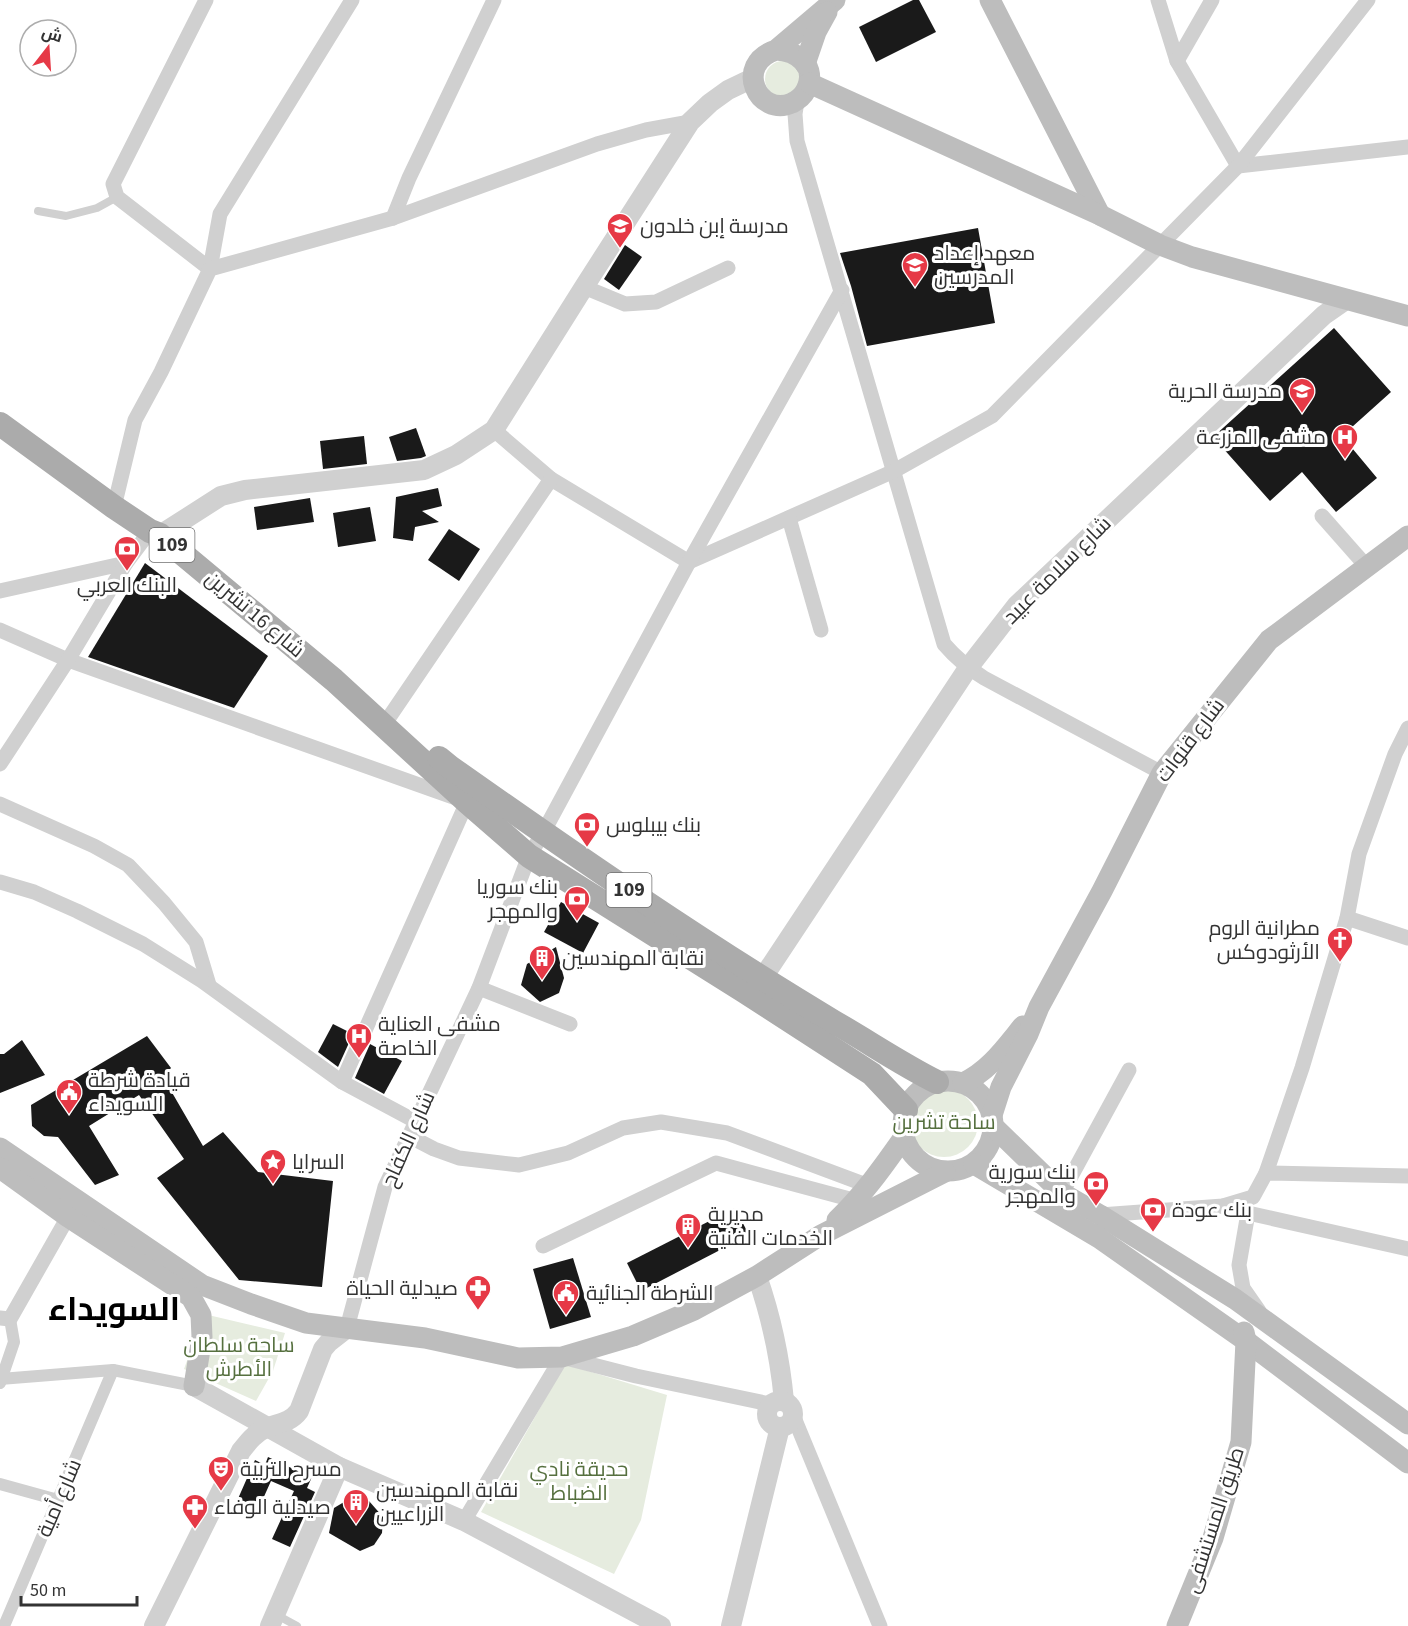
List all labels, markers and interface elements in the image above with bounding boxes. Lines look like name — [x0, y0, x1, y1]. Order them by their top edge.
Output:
north arrow — [18, 18, 78, 78]
text: ش — [39, 21, 65, 48]
school or university icon: مدرسة إبن خلدون — [605, 211, 635, 249]
place label: مدرسة إبن خلدون — [640, 211, 789, 241]
place label: معهد إعداد المدرسين — [934, 238, 1035, 292]
school or university icon: معهد إعداد المدرسين — [900, 250, 930, 288]
place label: مدرسة الحرية — [1168, 376, 1282, 406]
school or university icon: مدرسة الحرية — [1287, 376, 1317, 414]
place label: مشفى المزرعة — [1196, 422, 1326, 452]
hospital icon: مشفى المزرعة — [1330, 422, 1360, 460]
street label: شارع سلامة عبيد — [996, 509, 1118, 631]
road number: 109 — [150, 528, 195, 562]
bank icon: البنك العربي — [112, 534, 142, 572]
street label: شارع 16 تشرين — [199, 563, 311, 665]
place label: البنك العربي — [77, 570, 177, 601]
street label: شارع قنوات — [1148, 692, 1232, 788]
bank icon: بنك بيبلوس — [572, 810, 602, 848]
place label: بنك بيبلوس — [606, 810, 701, 840]
place label: بنك سوريا والمهجر — [476, 872, 558, 926]
road number: 109 — [606, 873, 652, 907]
bank icon: بنك سوريا والمهجر — [562, 884, 592, 922]
place label: مطرانية الروم الأرثودوكس — [1208, 913, 1320, 967]
church icon: مطرانية الروم الأرثودوكس — [1325, 925, 1355, 963]
building icon: نقابة المهندسين — [527, 943, 557, 981]
place label: نقابة المهندسين — [562, 943, 704, 973]
place label: مشفى العناية الخاصة — [378, 1009, 501, 1063]
hospital icon: مشفى العناية الخاصة — [344, 1021, 374, 1059]
place label: قيادة شرطة السويداء — [88, 1065, 191, 1119]
public building icon: قيادة شرطة السويداء — [54, 1077, 84, 1115]
street label: شارع الكفاح — [374, 1086, 442, 1192]
park label: ساحة تشرين — [892, 1107, 996, 1137]
place icon: السرايا — [258, 1147, 288, 1185]
place label: السرايا — [292, 1147, 345, 1177]
place label: بنك سورية والمهجر — [988, 1157, 1076, 1211]
bank icon: بنك سورية والمهجر — [1081, 1169, 1111, 1207]
bank icon: بنك عودة — [1138, 1195, 1168, 1233]
place label: بنك عودة — [1172, 1195, 1252, 1225]
place label: مديرية الخدمات الفنية — [708, 1199, 833, 1253]
building icon: مديرية الخدمات الفنية — [673, 1211, 703, 1249]
place label: صيدلية الحياة — [346, 1273, 458, 1303]
pharmacy icon: صيدلية الحياة — [463, 1273, 493, 1311]
public building icon: الشرطة الجنائية — [551, 1278, 581, 1316]
place label: الشرطة الجنائية — [586, 1278, 714, 1308]
district label: السويداء — [48, 1286, 180, 1333]
park label: ساحة سلطان الأطرش — [183, 1330, 295, 1384]
street label: طريق المستشفى — [1176, 1443, 1252, 1597]
street label: شارع أمية — [29, 1454, 89, 1542]
theatre icon: مسرح التربية — [206, 1454, 236, 1492]
place label: مسرح التربية — [240, 1454, 342, 1484]
park label: حديقة نادي الضباط — [529, 1454, 629, 1508]
place label: نقابة المهندسين الزراعيين — [376, 1475, 518, 1529]
building icon: نقابة المهندسين الزراعيين — [341, 1487, 371, 1525]
pharmacy icon: صيدلية الوفاء — [180, 1492, 210, 1530]
place label: صيدلية الوفاء — [214, 1492, 331, 1522]
scale bar — [21, 1569, 136, 1607]
text: 50 m — [30, 1578, 66, 1603]

